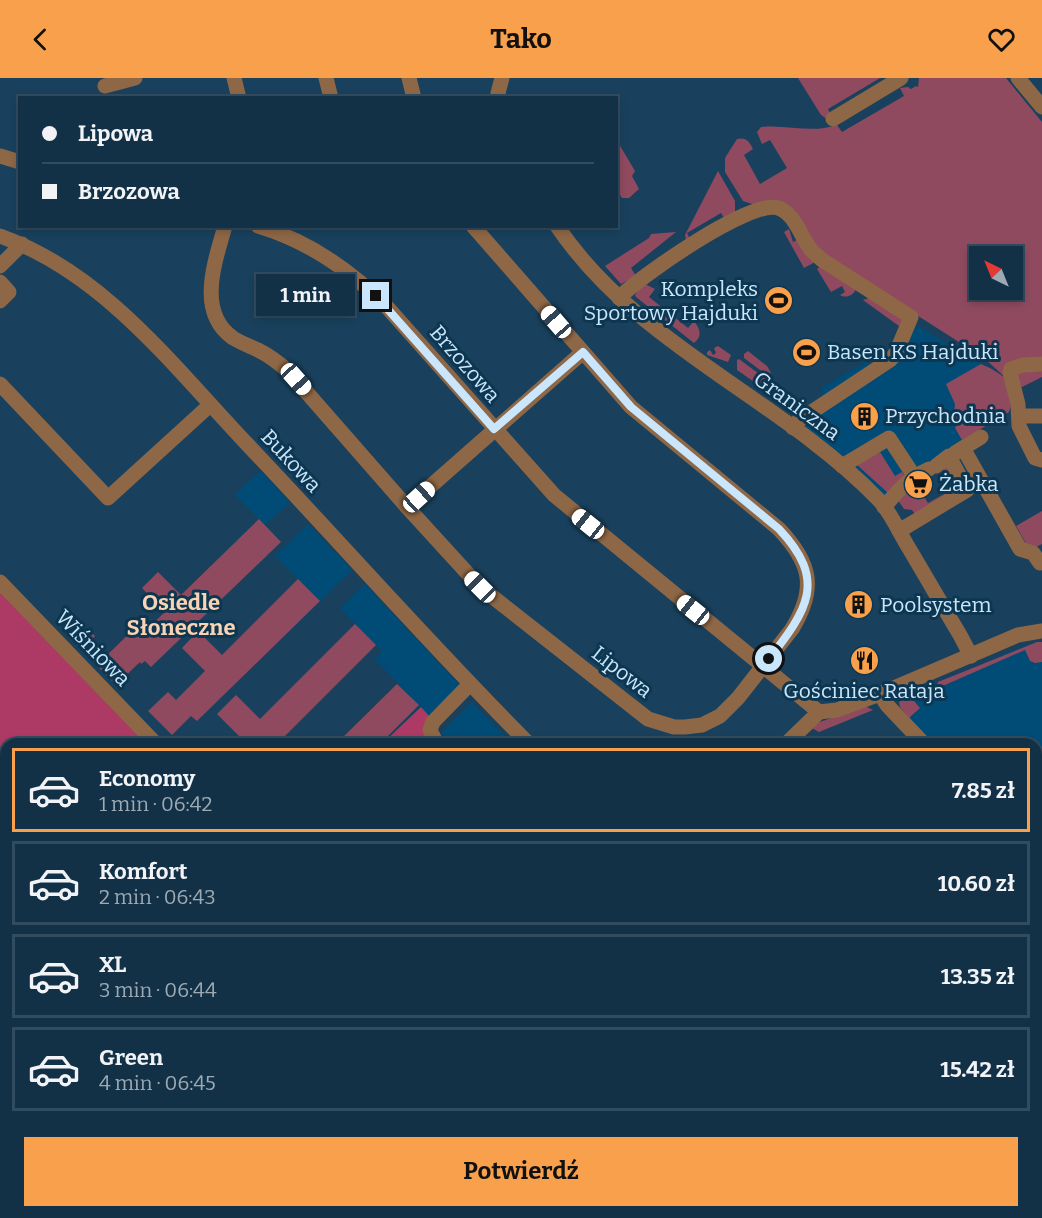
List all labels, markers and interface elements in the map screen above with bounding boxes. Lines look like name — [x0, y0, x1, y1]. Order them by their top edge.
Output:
icon: back — [24, 23, 57, 56]
text: Tako — [490, 23, 552, 55]
icon: heart — [985, 23, 1018, 56]
text: Lipowa — [78, 120, 153, 147]
text: Brzozowa — [78, 178, 180, 205]
north arrow — [969, 246, 1023, 300]
map controls — [969, 246, 1023, 300]
callout: 1 min — [256, 275, 355, 317]
place label: Kompleks Sportowy Hajduki — [584, 276, 758, 326]
route end — [362, 282, 389, 309]
text: 1 min — [280, 283, 331, 307]
sports icon: Kompleks Sportowy Hajduki — [763, 285, 795, 317]
car — [537, 303, 575, 341]
street label: Brzozowa — [424, 320, 506, 408]
sports icon: Basen KS Hajduki — [790, 336, 822, 368]
place label: Basen KS Hajduki — [827, 339, 998, 365]
car — [277, 360, 315, 398]
street label: Graniczna — [749, 366, 846, 446]
building icon: Przychodnia — [848, 400, 880, 432]
place label: Przychodnia — [885, 403, 1006, 429]
street label: Bukowa — [255, 424, 327, 498]
supermarket icon: Żabka — [902, 468, 934, 500]
place label: Żabka — [939, 471, 999, 497]
car — [400, 478, 438, 516]
car — [568, 506, 608, 542]
car — [461, 568, 499, 606]
district label: Osiedle Słoneczne — [127, 589, 235, 641]
building icon: Poolsystem — [843, 589, 875, 621]
car — [673, 592, 713, 628]
place label: Poolsystem — [880, 592, 991, 618]
street label: Wiśniowa — [50, 604, 136, 692]
street label: Lipowa — [587, 640, 658, 704]
restaurant icon: Gościniec Rataja — [848, 644, 880, 676]
route start — [755, 645, 782, 672]
place label: Gościniec Rataja — [783, 678, 945, 704]
icon: car — [27, 763, 81, 817]
text: Economy — [99, 765, 195, 792]
text: 7.85 zł — [952, 777, 1015, 804]
text: 1 min · 06:42 — [99, 792, 212, 816]
icon: car — [27, 856, 81, 910]
text: Komfort — [99, 858, 188, 885]
text: 10.60 zł — [938, 870, 1015, 897]
text: 2 min · 06:43 — [99, 885, 216, 909]
icon: car — [27, 949, 81, 1003]
text: XL — [99, 951, 126, 978]
text: 13.35 zł — [941, 963, 1015, 990]
text: 3 min · 06:44 — [99, 978, 217, 1002]
icon: car — [27, 1042, 81, 1096]
text: Green — [99, 1044, 163, 1071]
text: 15.42 zł — [940, 1056, 1015, 1083]
text: 4 min · 06:45 — [99, 1071, 216, 1095]
button: Potwierdź — [24, 1137, 1018, 1206]

